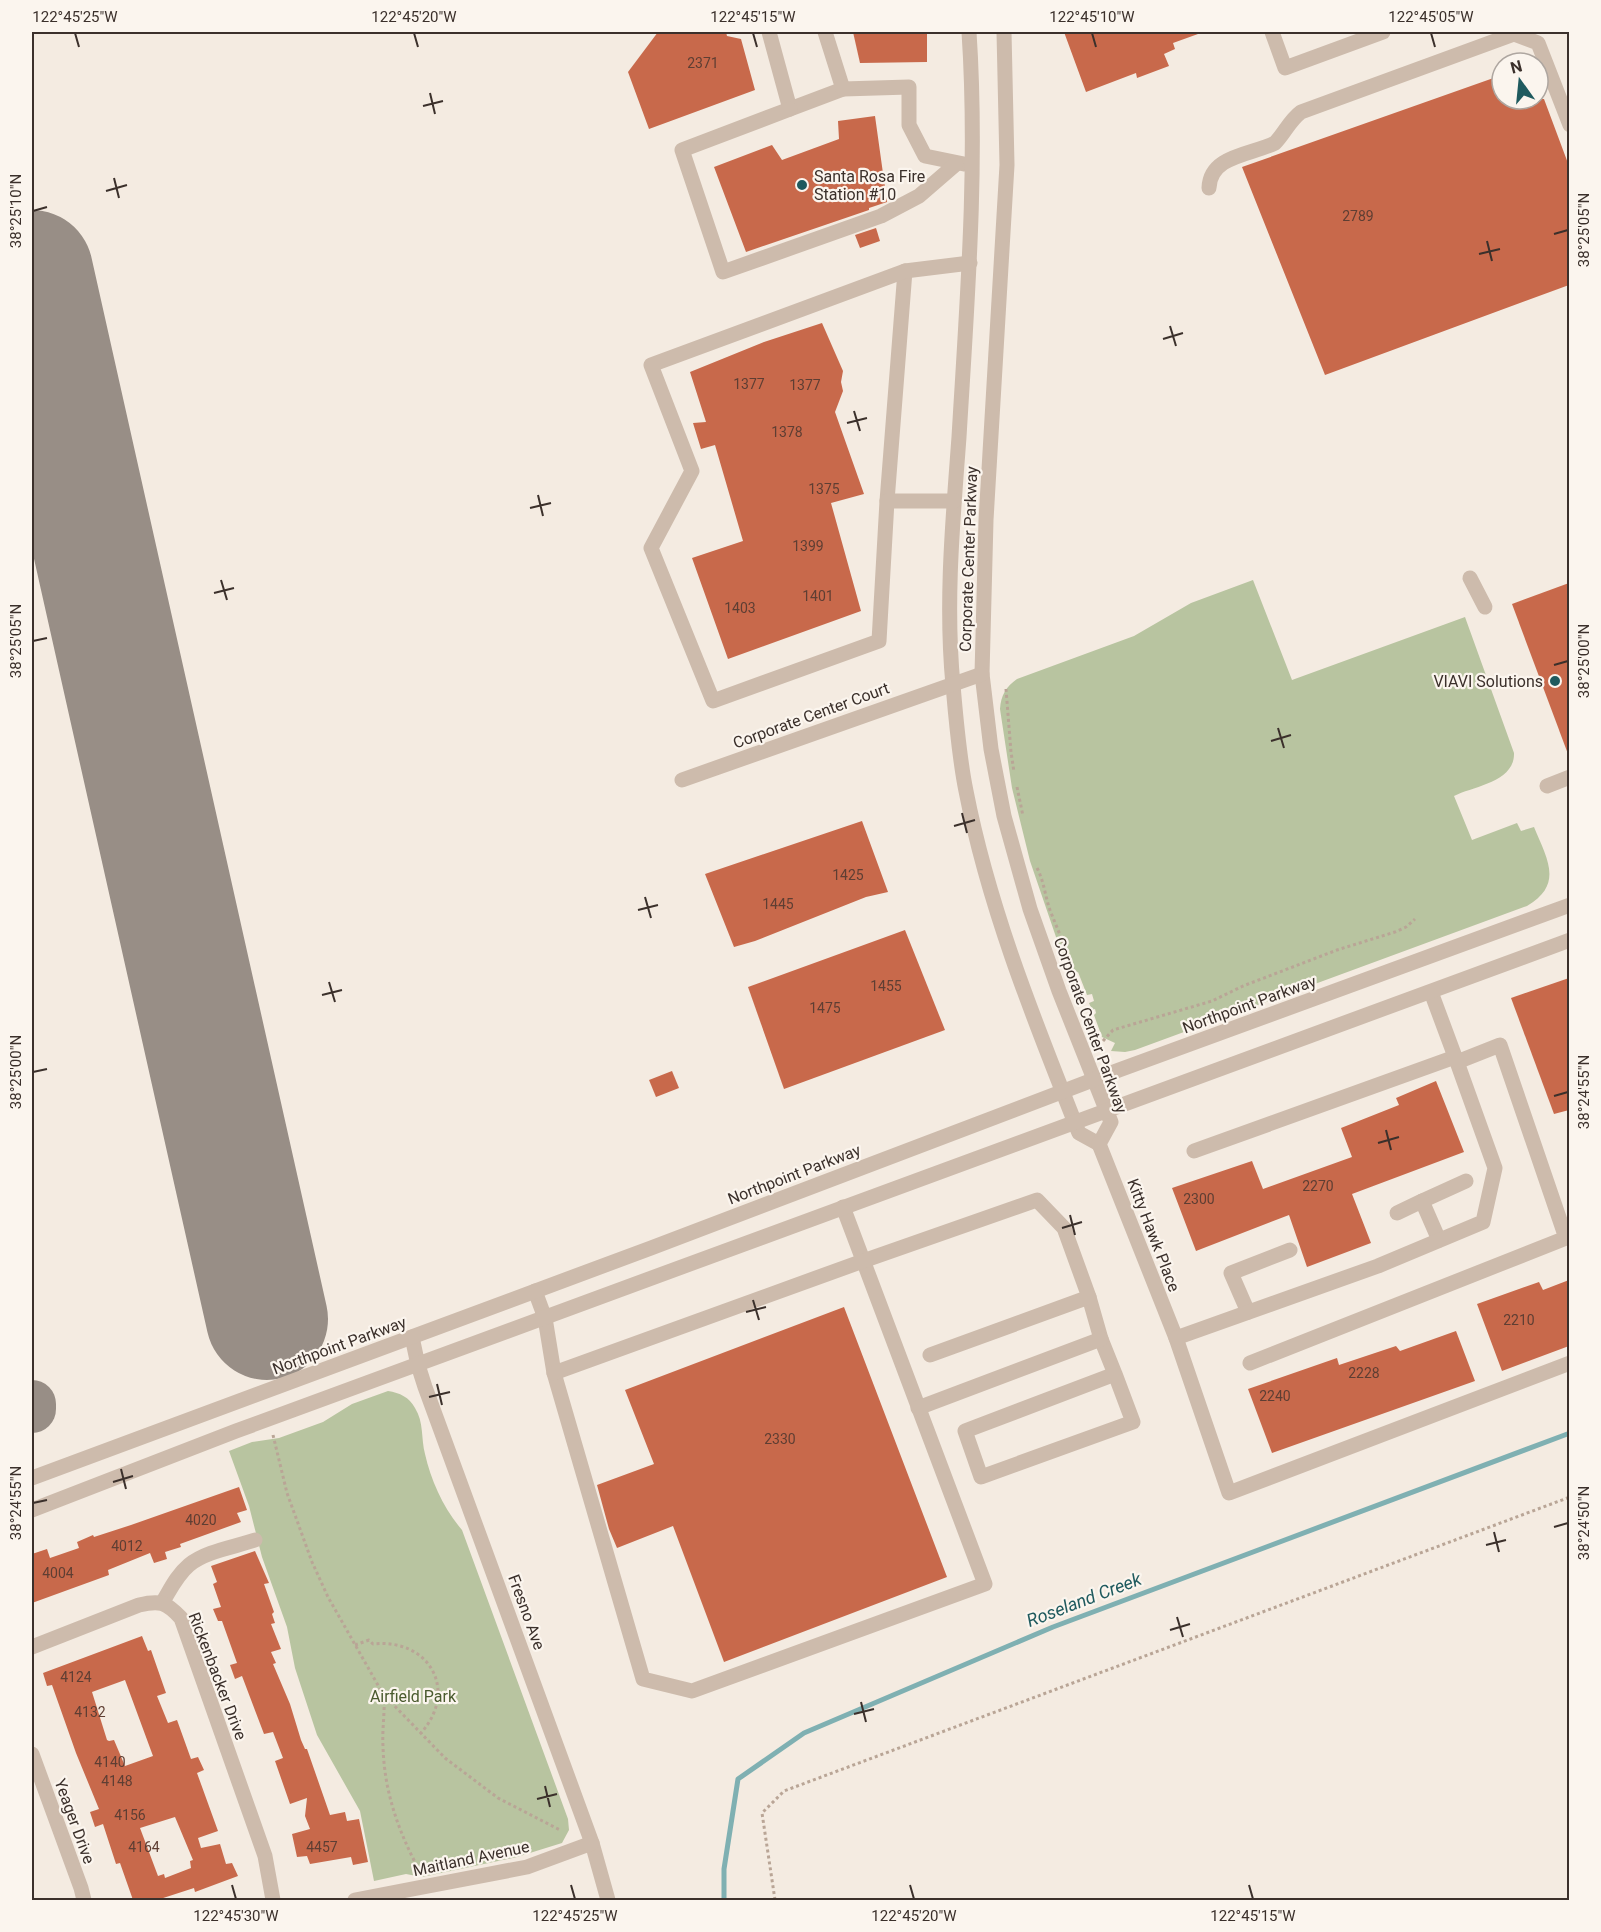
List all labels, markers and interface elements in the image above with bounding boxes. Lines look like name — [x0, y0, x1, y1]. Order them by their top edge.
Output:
text: 122°45'25"W — [32, 8, 118, 26]
text: 122°45'20"W — [371, 8, 457, 26]
text: 122°45'15"W — [710, 8, 796, 26]
text: 122°45'10"W — [1049, 8, 1135, 26]
text: 122°45'05"W — [1388, 8, 1474, 26]
north arrow — [1490, 51, 1550, 111]
house number: 2371 — [687, 55, 719, 71]
text: N — [1508, 56, 1524, 78]
place label: Santa Rosa Fire Station #10 — [814, 167, 925, 204]
text: 38°25'10"N — [7, 174, 25, 248]
marker: Santa Rosa Fire Station #10 — [795, 178, 809, 192]
text: 38°25'05"N — [1575, 193, 1593, 267]
house number: 2789 — [1342, 208, 1374, 224]
house number: 1377 — [733, 376, 765, 392]
house number: 1377 — [789, 377, 821, 393]
house number: 1378 — [771, 424, 803, 440]
street label: Corporate Center Parkway — [956, 465, 981, 652]
house number: 1375 — [808, 481, 840, 497]
house number: 1399 — [792, 538, 824, 554]
house number: 1401 — [802, 588, 834, 604]
house number: 1403 — [724, 600, 756, 616]
text: 38°25'05"N — [7, 604, 25, 678]
text: 38°25'00"N — [1575, 624, 1593, 698]
place label: VIAVI Solutions — [1433, 672, 1543, 691]
marker: VIAVI Solutions — [1548, 674, 1562, 688]
street label: Corporate Center Court — [730, 678, 892, 753]
house number: 1425 — [832, 867, 864, 883]
house number: 1445 — [762, 896, 794, 912]
street label: Corporate Center Parkway — [1050, 935, 1131, 1116]
street label: Northpoint Parkway — [1180, 971, 1319, 1037]
house number: 1455 — [870, 978, 902, 994]
house number: 1475 — [809, 1000, 841, 1016]
text: 38°25'00"N — [7, 1035, 25, 1109]
text: 38°24'55"N — [1575, 1055, 1593, 1129]
street label: Northpoint Parkway — [725, 1140, 864, 1209]
street label: Kitty Hawk Place — [1123, 1176, 1184, 1294]
house number: 2270 — [1302, 1178, 1334, 1194]
house number: 2300 — [1183, 1191, 1215, 1207]
street label: Northpoint Parkway — [270, 1312, 409, 1378]
house number: 2210 — [1503, 1312, 1535, 1328]
house number: 2228 — [1348, 1365, 1380, 1381]
house number: 2240 — [1259, 1388, 1291, 1404]
house number: 2330 — [764, 1431, 796, 1447]
text: 38°24'55"N — [7, 1466, 25, 1540]
text: 38°24'50"N — [1575, 1486, 1593, 1560]
house number: 4020 — [185, 1512, 217, 1528]
house number: 4012 — [111, 1538, 143, 1554]
house number: 4004 — [42, 1565, 74, 1581]
water label: Roseland Creek — [1024, 1568, 1145, 1631]
street label: Fresno Ave — [504, 1572, 549, 1652]
street label: Rickenbacker Drive — [184, 1610, 251, 1743]
house number: 4124 — [60, 1669, 92, 1685]
park label: Airfield Park — [370, 1687, 457, 1706]
house number: 4132 — [74, 1704, 106, 1720]
house number: 4140 — [94, 1754, 126, 1770]
house number: 4148 — [101, 1773, 133, 1789]
street label: Yeager Drive — [50, 1776, 99, 1866]
house number: 4156 — [114, 1807, 146, 1823]
street label: Maitland Avenue — [411, 1837, 531, 1880]
house number: 4164 — [128, 1839, 160, 1855]
house number: 4457 — [306, 1839, 338, 1855]
text: 122°45'30"W — [193, 1907, 279, 1925]
text: 122°45'25"W — [532, 1907, 618, 1925]
text: 122°45'20"W — [871, 1907, 957, 1925]
text: 122°45'15"W — [1210, 1907, 1296, 1925]

